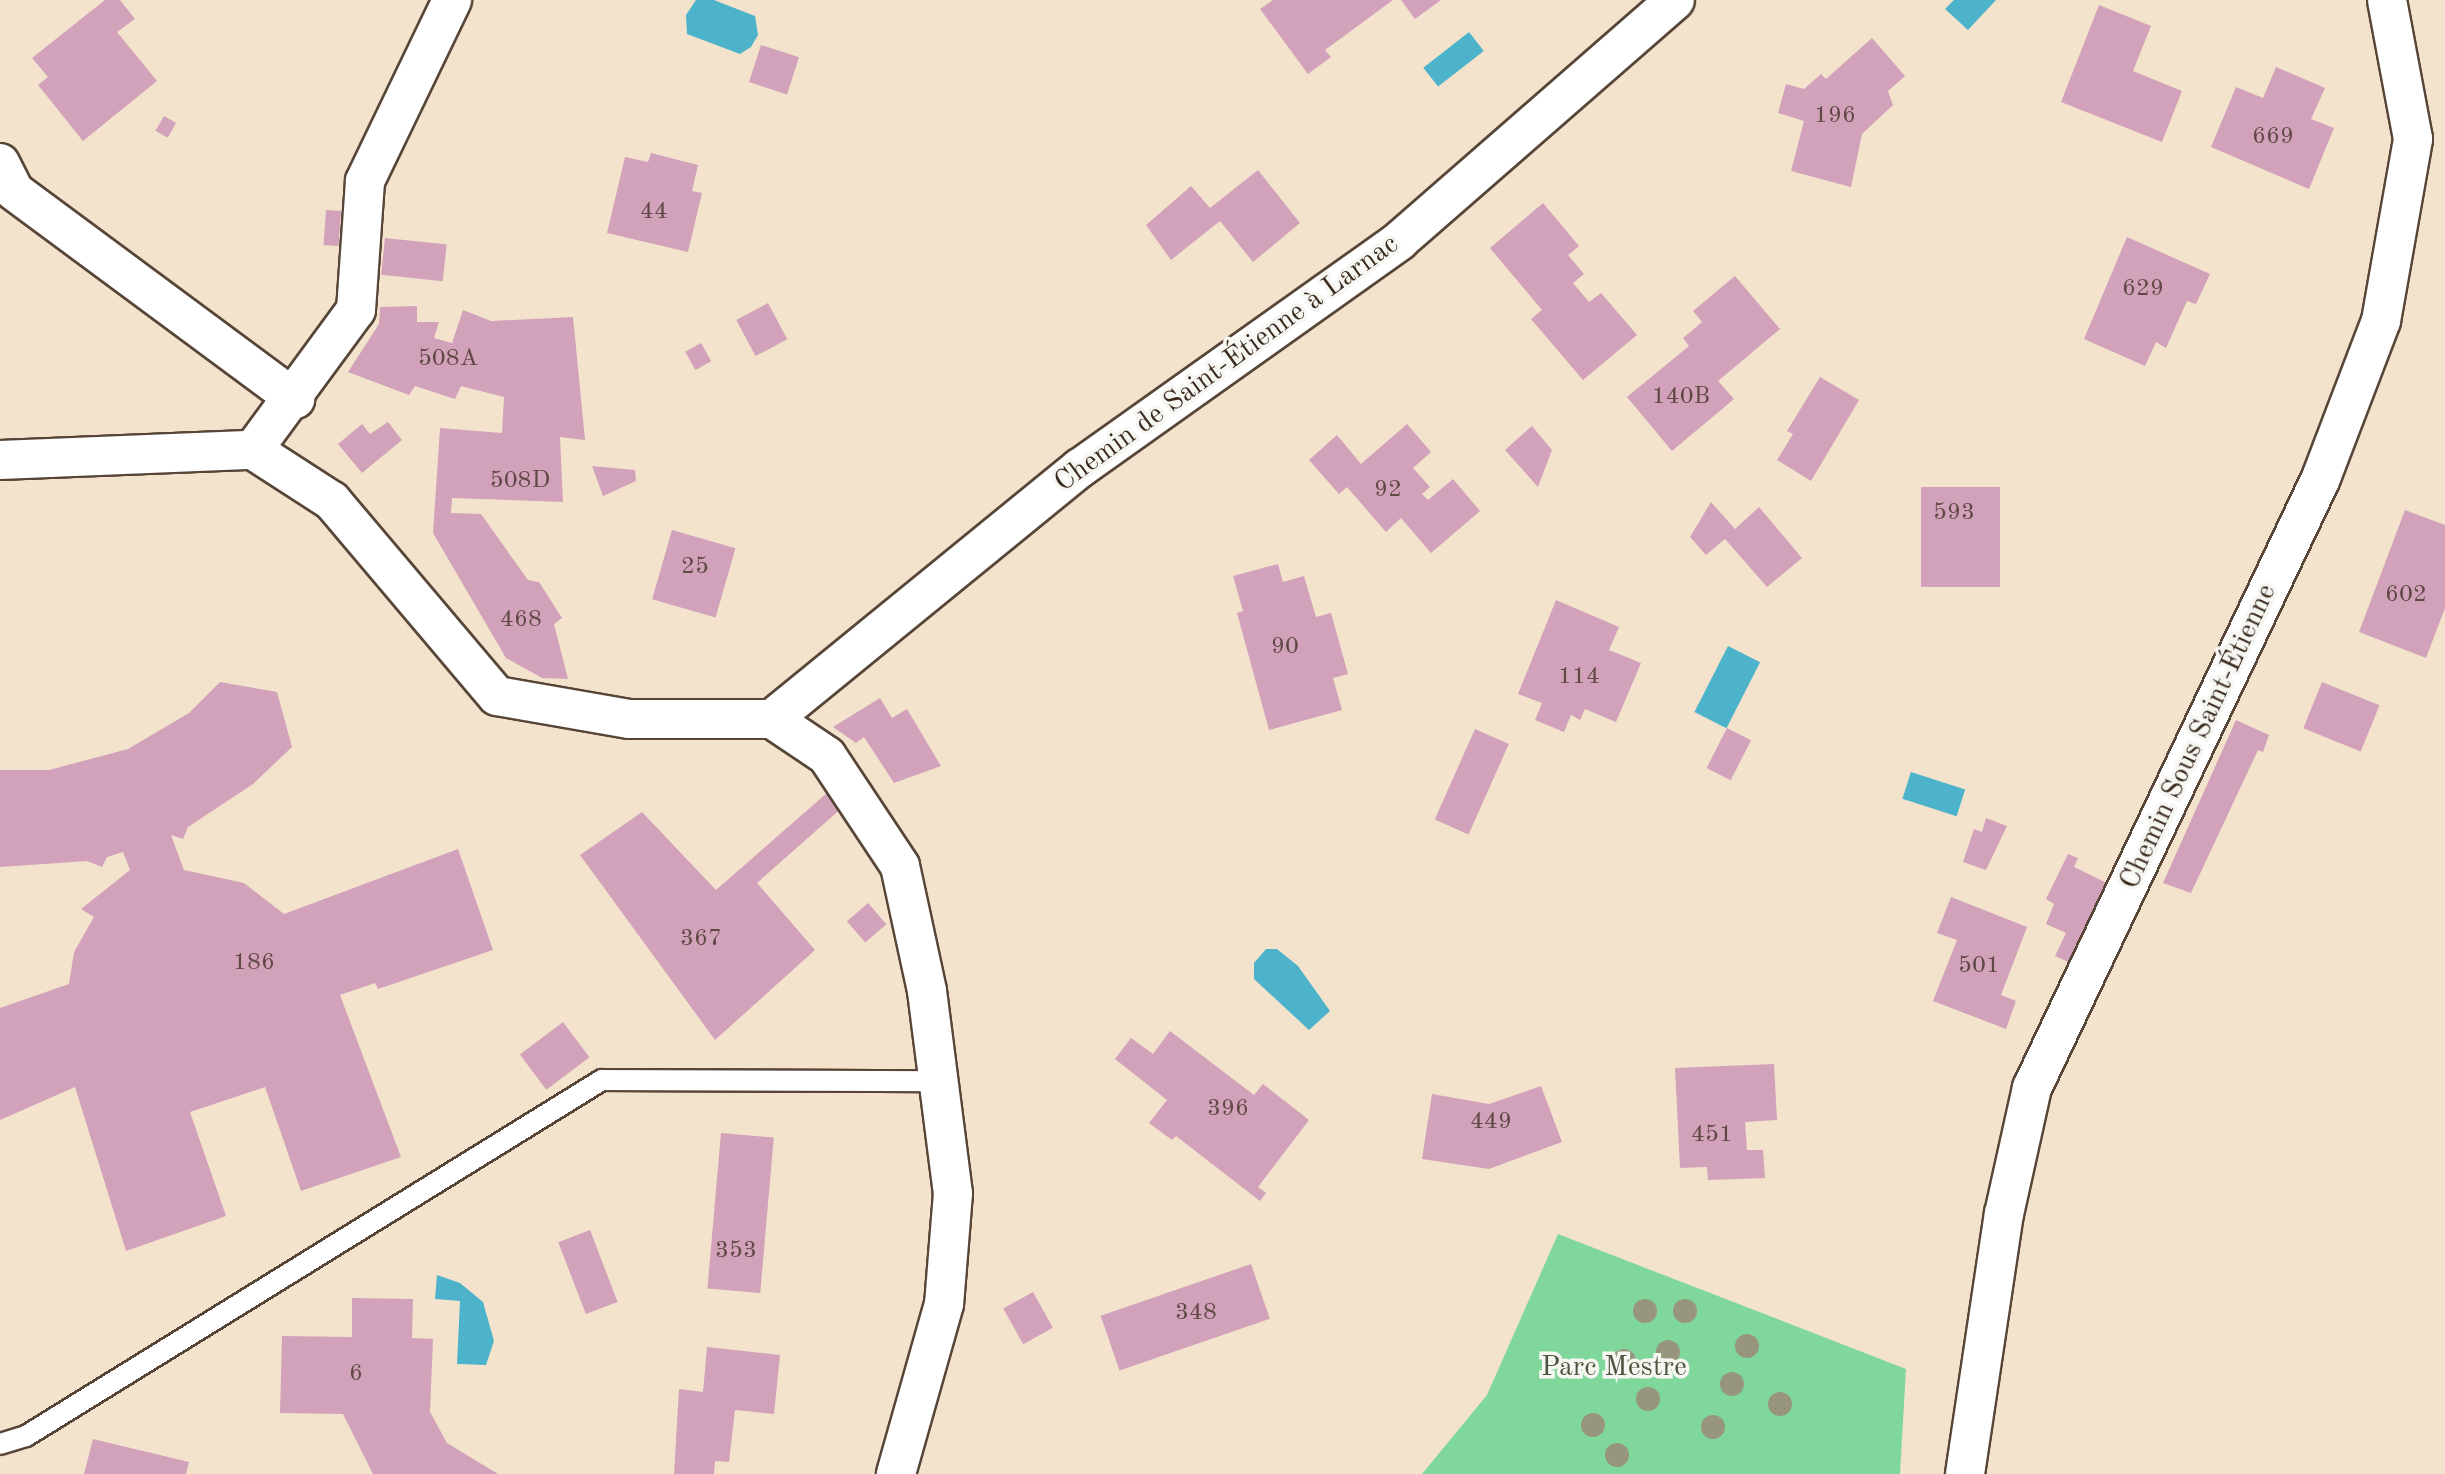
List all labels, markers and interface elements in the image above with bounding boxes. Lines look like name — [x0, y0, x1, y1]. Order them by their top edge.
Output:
house number: 196 — [1814, 103, 1856, 131]
house number: 669 — [2252, 124, 2294, 152]
house number: 44 — [640, 199, 668, 227]
street label: Chemin de Saint-Étienne à Larnac — [1049, 228, 1405, 500]
house number: 629 — [2122, 276, 2164, 304]
house number: 508A — [418, 346, 478, 374]
house number: 140B — [1652, 384, 1710, 412]
house number: 508D — [490, 468, 550, 496]
house number: 92 — [1374, 477, 1402, 505]
house number: 593 — [1933, 500, 1975, 528]
house number: 25 — [681, 554, 709, 582]
street label: Chemin Sous Saint-Étienne — [2114, 579, 2284, 895]
house number: 602 — [2385, 582, 2427, 610]
house number: 468 — [500, 607, 542, 635]
house number: 90 — [1271, 634, 1299, 662]
house number: 114 — [1558, 664, 1600, 692]
house number: 367 — [680, 926, 722, 954]
house number: 186 — [233, 950, 275, 978]
house number: 501 — [1958, 953, 2000, 981]
house number: 396 — [1207, 1096, 1249, 1124]
house number: 449 — [1470, 1109, 1512, 1137]
house number: 451 — [1691, 1122, 1733, 1150]
house number: 353 — [715, 1238, 757, 1266]
house number: 348 — [1175, 1300, 1217, 1328]
park label: Parc Mestre — [1541, 1351, 1687, 1385]
house number: 6 — [349, 1361, 363, 1389]

